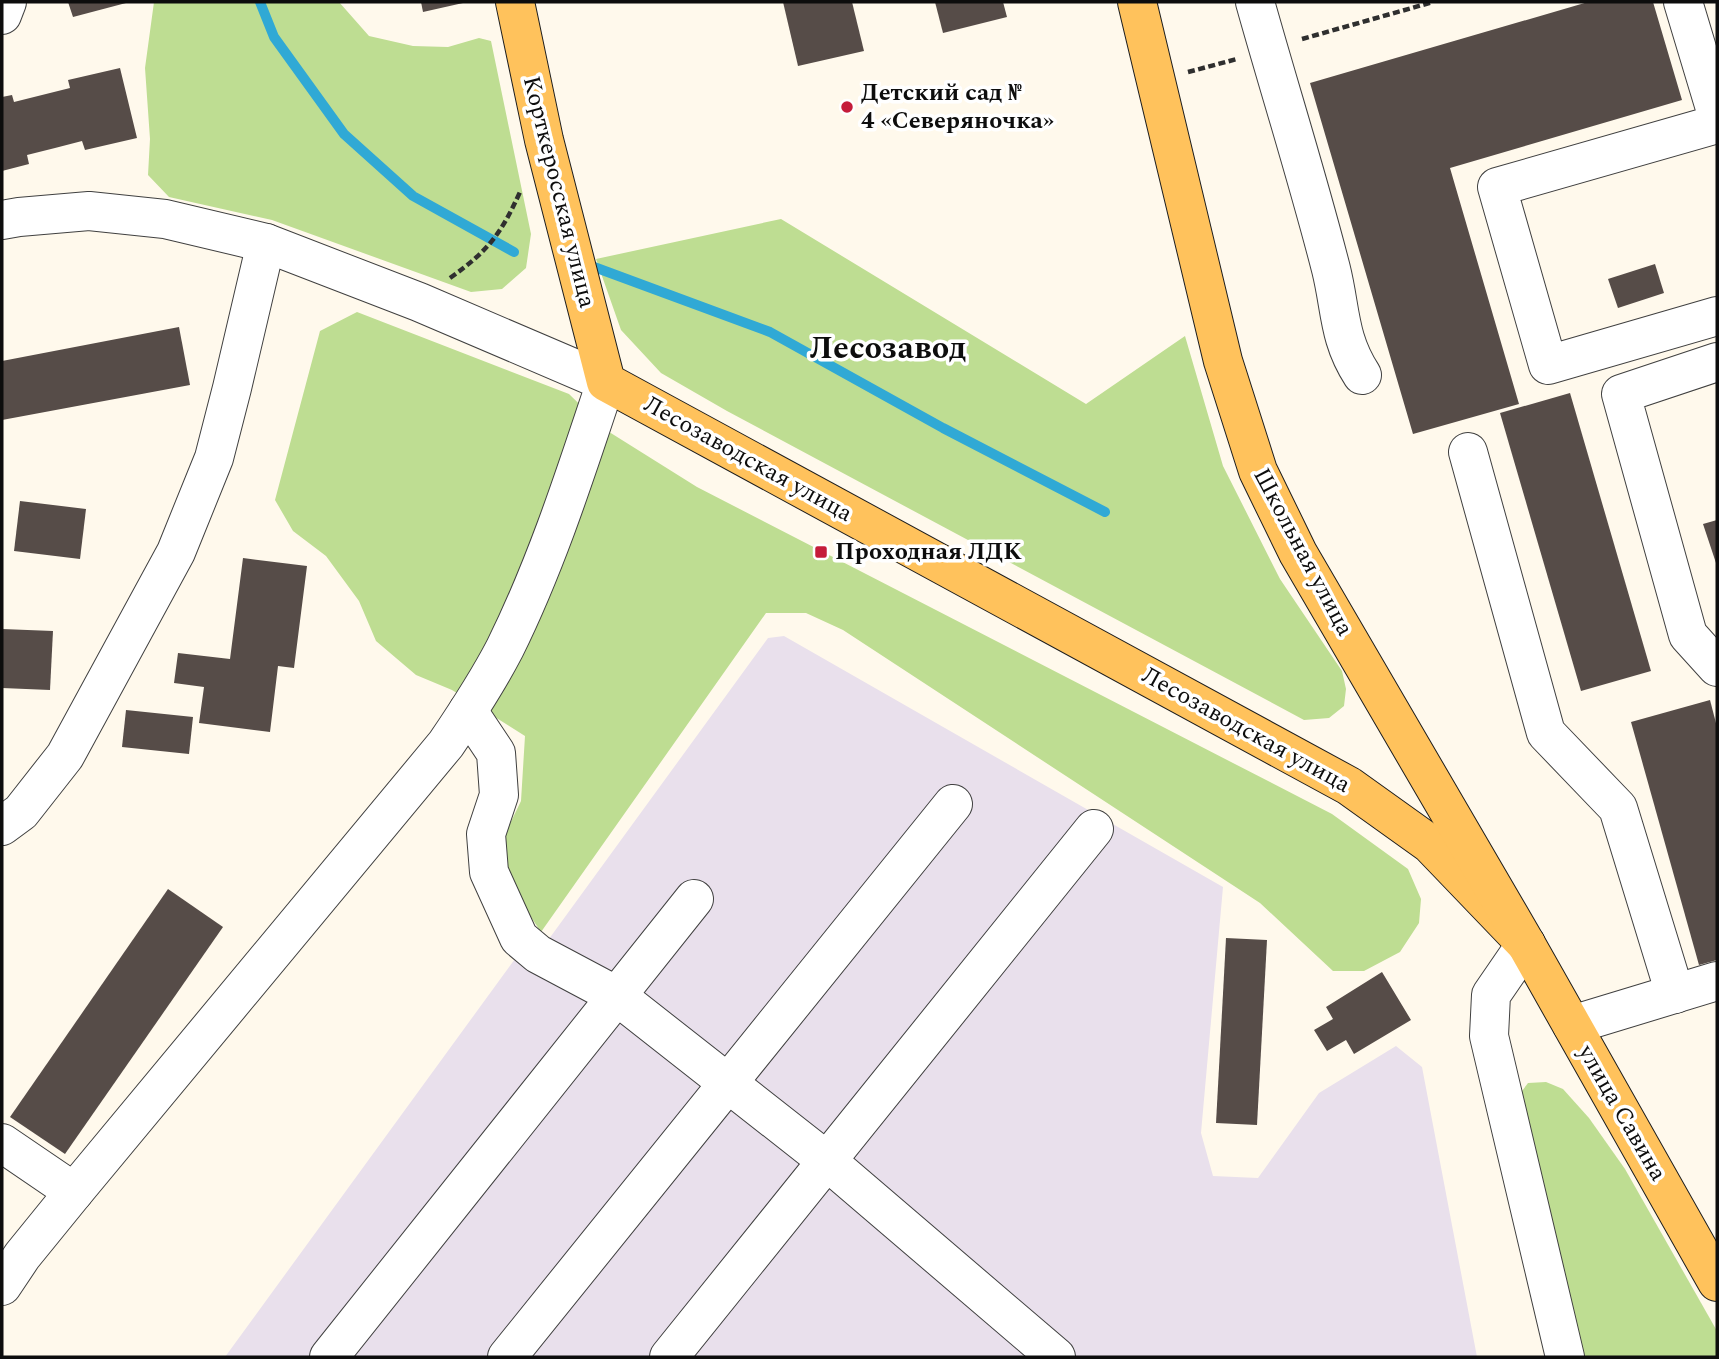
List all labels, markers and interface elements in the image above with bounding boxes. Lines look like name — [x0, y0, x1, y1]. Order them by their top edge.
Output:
street label: Корткеросская улица — [513, 72, 605, 312]
place label: Детский сад № 4 «Северяночка» — [861, 75, 1054, 139]
marker: Детский сад № 4 «Северяночка» — [839, 99, 855, 115]
district label: Лесозавод — [810, 324, 966, 373]
street label: Лесозаводская улица — [637, 387, 859, 532]
street label: Школьная улица — [1244, 462, 1363, 643]
place label: Проходная ЛДК — [835, 534, 1022, 570]
marker: Проходная ЛДК — [813, 544, 829, 560]
street label: Лесозаводская улица — [1135, 658, 1357, 803]
street label: улица Савина — [1568, 1037, 1676, 1188]

